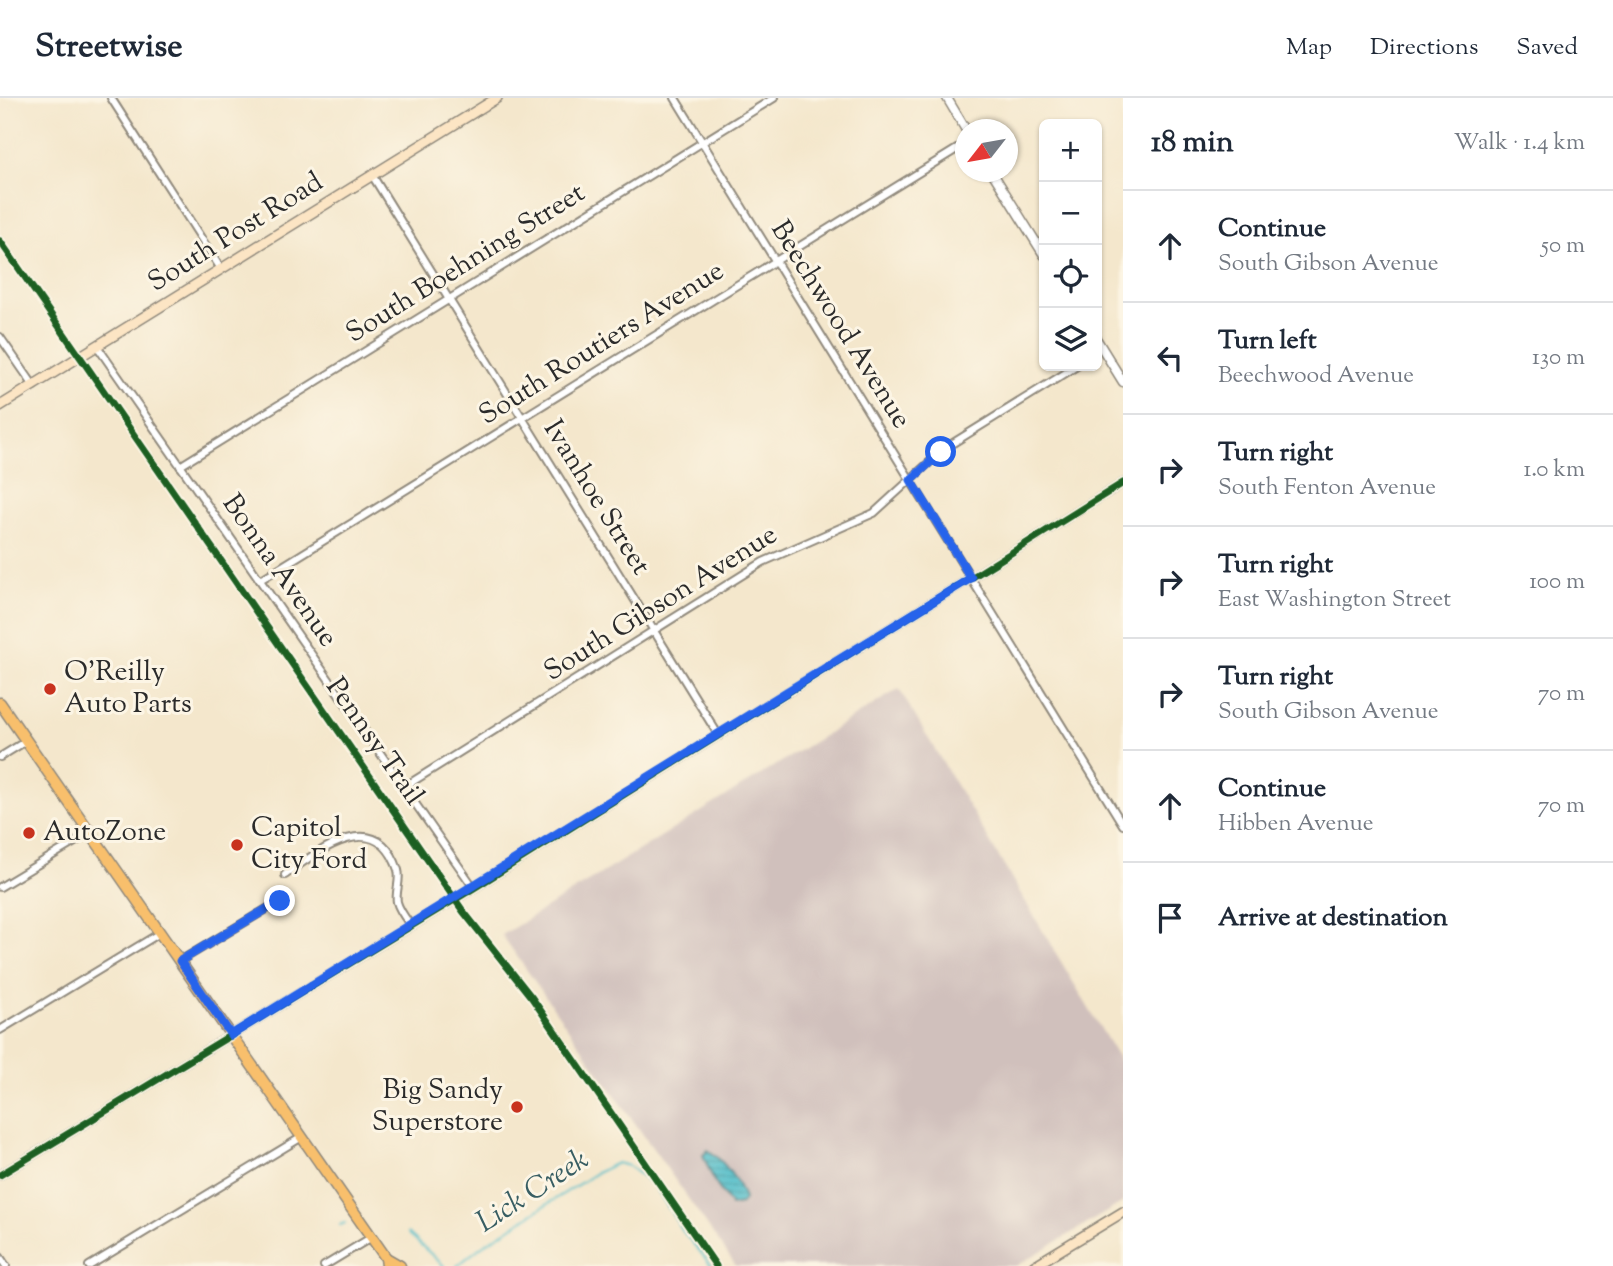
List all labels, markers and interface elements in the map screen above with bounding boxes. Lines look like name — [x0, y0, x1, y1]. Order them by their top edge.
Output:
text: Streetwise — [35, 24, 183, 72]
text: Map — [1286, 31, 1332, 65]
text: Directions — [1370, 31, 1478, 65]
text: Saved — [1516, 31, 1578, 65]
north arrow — [955, 119, 1018, 182]
map controls — [1039, 119, 1102, 371]
button: + — [1039, 119, 1102, 182]
text: 18 min — [1151, 122, 1234, 165]
text: Walk · 1.4 km — [1454, 127, 1585, 160]
street label: South Post Road — [141, 163, 331, 303]
street label: South Boehning Street — [339, 174, 594, 354]
button: − — [1039, 182, 1102, 245]
text: Continue — [1218, 211, 1326, 248]
street label: Beechwood Avenue — [760, 213, 920, 437]
icon: ahead — [1151, 227, 1189, 265]
text: 50 m — [1541, 230, 1585, 263]
button: locate — [1039, 245, 1102, 308]
text: South Gibson Avenue — [1218, 248, 1438, 281]
street label: South Routiers Avenue — [472, 252, 732, 436]
button: layers — [1039, 308, 1102, 371]
text: Turn left — [1218, 323, 1317, 360]
icon: left — [1151, 339, 1189, 377]
text: 130 m — [1532, 342, 1585, 375]
text: Beechwood Avenue — [1218, 360, 1414, 393]
street label: Ivanhoe Street — [532, 413, 660, 584]
text: Turn right — [1218, 435, 1333, 472]
route start — [925, 436, 956, 467]
icon: right — [1151, 451, 1189, 489]
text: 1.0 km — [1523, 454, 1585, 487]
text: South Fenton Avenue — [1218, 472, 1436, 505]
street label: Bonna Avenue — [211, 486, 347, 656]
street label: South Gibson Avenue — [537, 516, 785, 692]
text: Turn right — [1218, 547, 1333, 584]
icon: right — [1151, 563, 1189, 601]
text: 100 m — [1529, 566, 1585, 599]
text: East Washington Street — [1218, 584, 1451, 617]
place label: O'Reilly Auto Parts — [64, 653, 192, 725]
text: Turn right — [1218, 659, 1333, 696]
street label: Pennsy Trail — [315, 670, 433, 814]
icon: right — [1151, 675, 1189, 713]
text: 70 m — [1538, 678, 1585, 711]
marker: O'Reilly Auto Parts — [42, 681, 58, 697]
text: South Gibson Avenue — [1218, 696, 1438, 729]
text: Continue — [1218, 771, 1326, 808]
icon: ahead — [1151, 787, 1189, 825]
text: 70 m — [1538, 790, 1585, 823]
text: Hibben Avenue — [1218, 808, 1373, 841]
place label: Capitol City Ford — [251, 809, 367, 881]
place label: AutoZone — [43, 813, 166, 853]
marker: AutoZone — [21, 825, 37, 841]
marker: Capitol City Ford — [229, 837, 245, 853]
route end — [264, 885, 295, 916]
icon: arrive — [1151, 899, 1189, 937]
text: Arrive at destination — [1218, 900, 1448, 937]
place label: Big Sandy Superstore — [372, 1071, 503, 1143]
marker: Big Sandy Superstore — [509, 1099, 525, 1115]
water label: Lick Creek — [468, 1139, 598, 1245]

